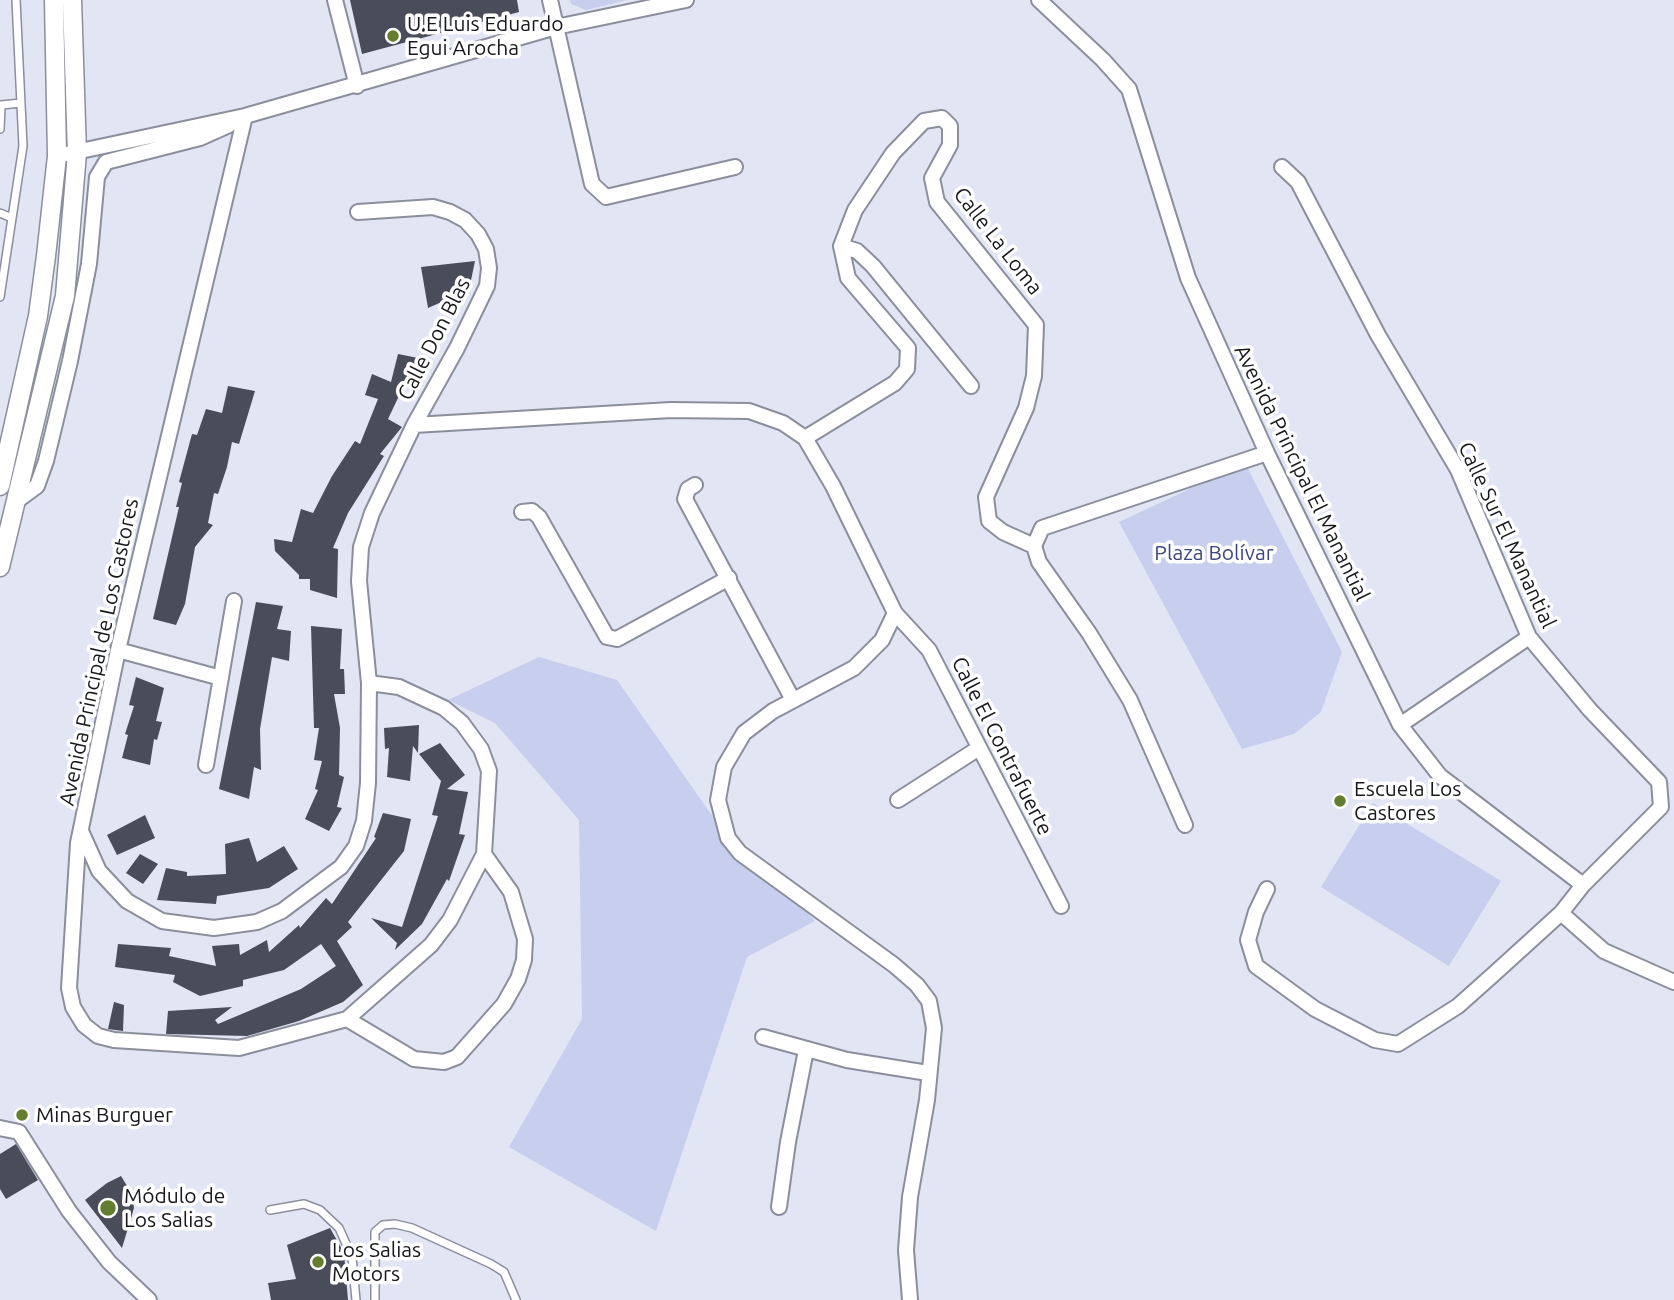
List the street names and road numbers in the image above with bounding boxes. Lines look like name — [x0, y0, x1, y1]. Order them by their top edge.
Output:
street label: Calle La Loma — [948, 182, 1048, 300]
street label: Calle Don Blas — [392, 274, 476, 404]
street label: Avenida Principal El Manantial — [1229, 341, 1375, 605]
street label: Calle Sur El Manantial — [1453, 438, 1561, 632]
street label: Avenida Principal de Los Castores — [54, 496, 144, 808]
street label: Calle El Contrafuerte — [946, 653, 1058, 839]

